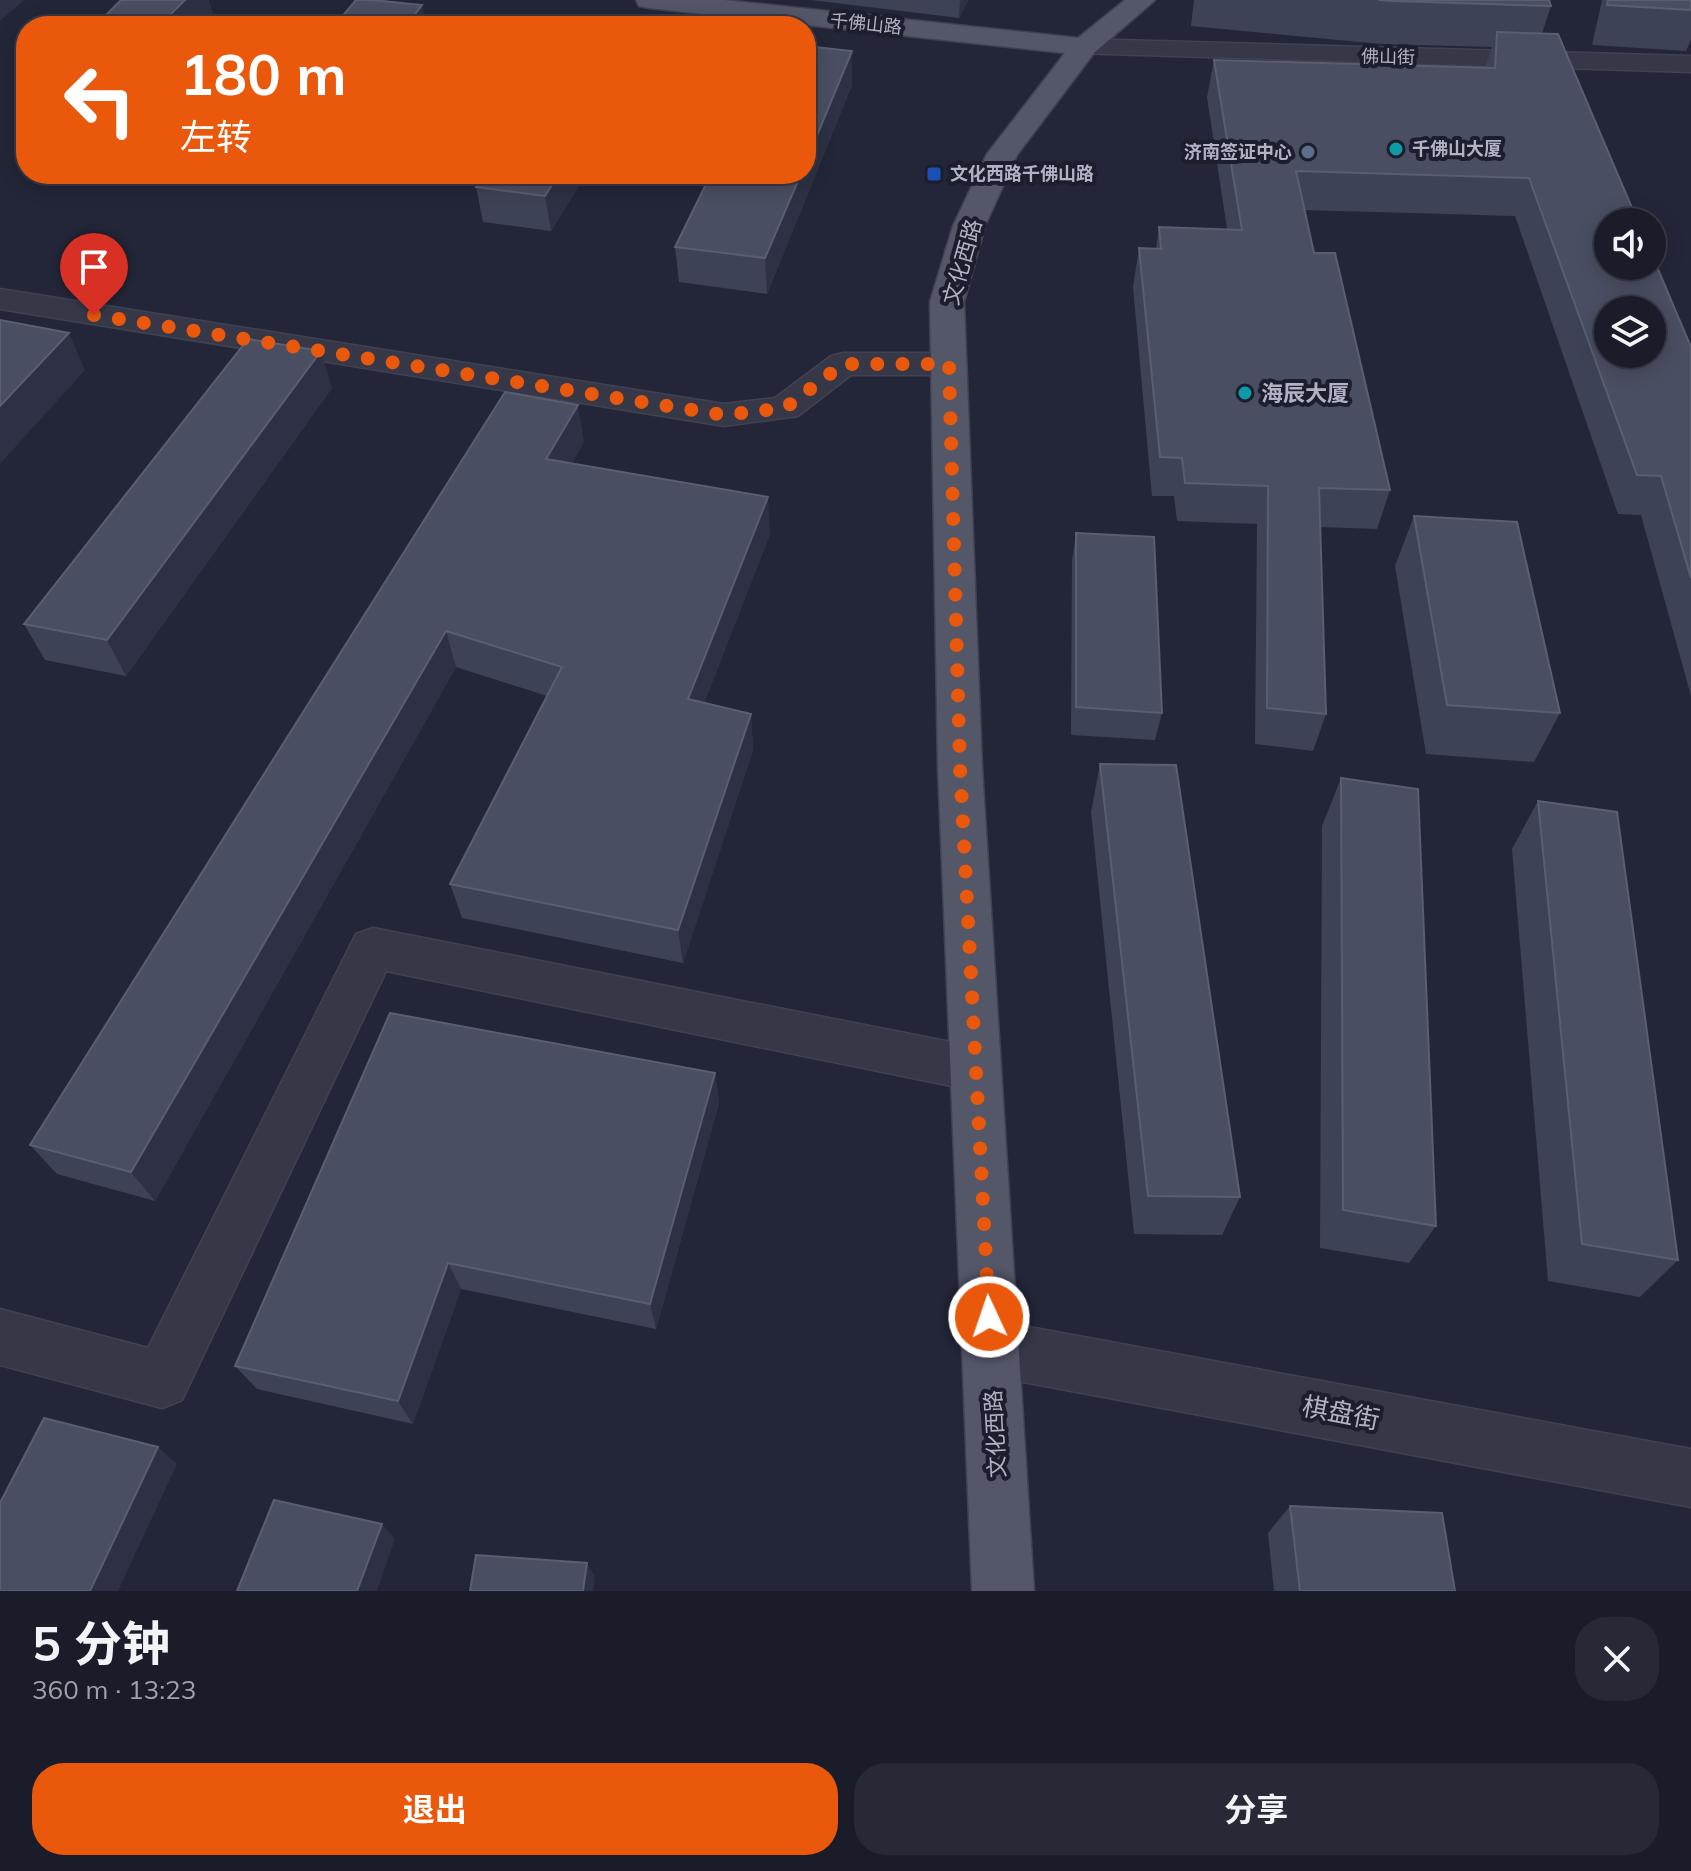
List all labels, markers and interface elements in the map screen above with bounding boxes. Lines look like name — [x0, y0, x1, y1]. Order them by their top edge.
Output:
street label: 千佛山路 — [829, 8, 903, 39]
text: 180 m — [180, 39, 347, 109]
street label: 佛山街 — [1361, 45, 1415, 68]
icon: left — [48, 48, 152, 152]
text: 左转 — [180, 114, 252, 159]
place label: 千佛山大厦 — [1412, 137, 1502, 160]
place label: 济南签证中心 — [1184, 140, 1292, 163]
marker: 千佛山大厦 — [1387, 140, 1405, 158]
marker: 济南签证中心 — [1299, 143, 1317, 161]
place label: 文化西路千佛山路 — [950, 162, 1094, 185]
marker: 文化西路千佛山路 — [925, 165, 943, 183]
map controls — [1594, 208, 1666, 368]
button: sound — [1594, 208, 1666, 280]
street label: 文化西路 — [936, 216, 988, 308]
pin — [60, 233, 128, 315]
icon: arrive — [72, 245, 116, 289]
button: layers — [1594, 296, 1666, 368]
place label: 海辰大厦 — [1261, 379, 1349, 407]
marker: 海辰大厦 — [1236, 384, 1254, 402]
position arrow — [947, 1275, 1031, 1359]
street label: 文化西路 — [979, 1389, 1011, 1479]
street label: 棋盘街 — [1300, 1389, 1383, 1436]
text: 5 分钟 — [32, 1613, 170, 1673]
button: close — [1575, 1617, 1659, 1701]
text: 360 m · 13:23 — [32, 1673, 196, 1706]
button: 退出 — [32, 1763, 838, 1855]
button: 分享 — [854, 1763, 1659, 1855]

